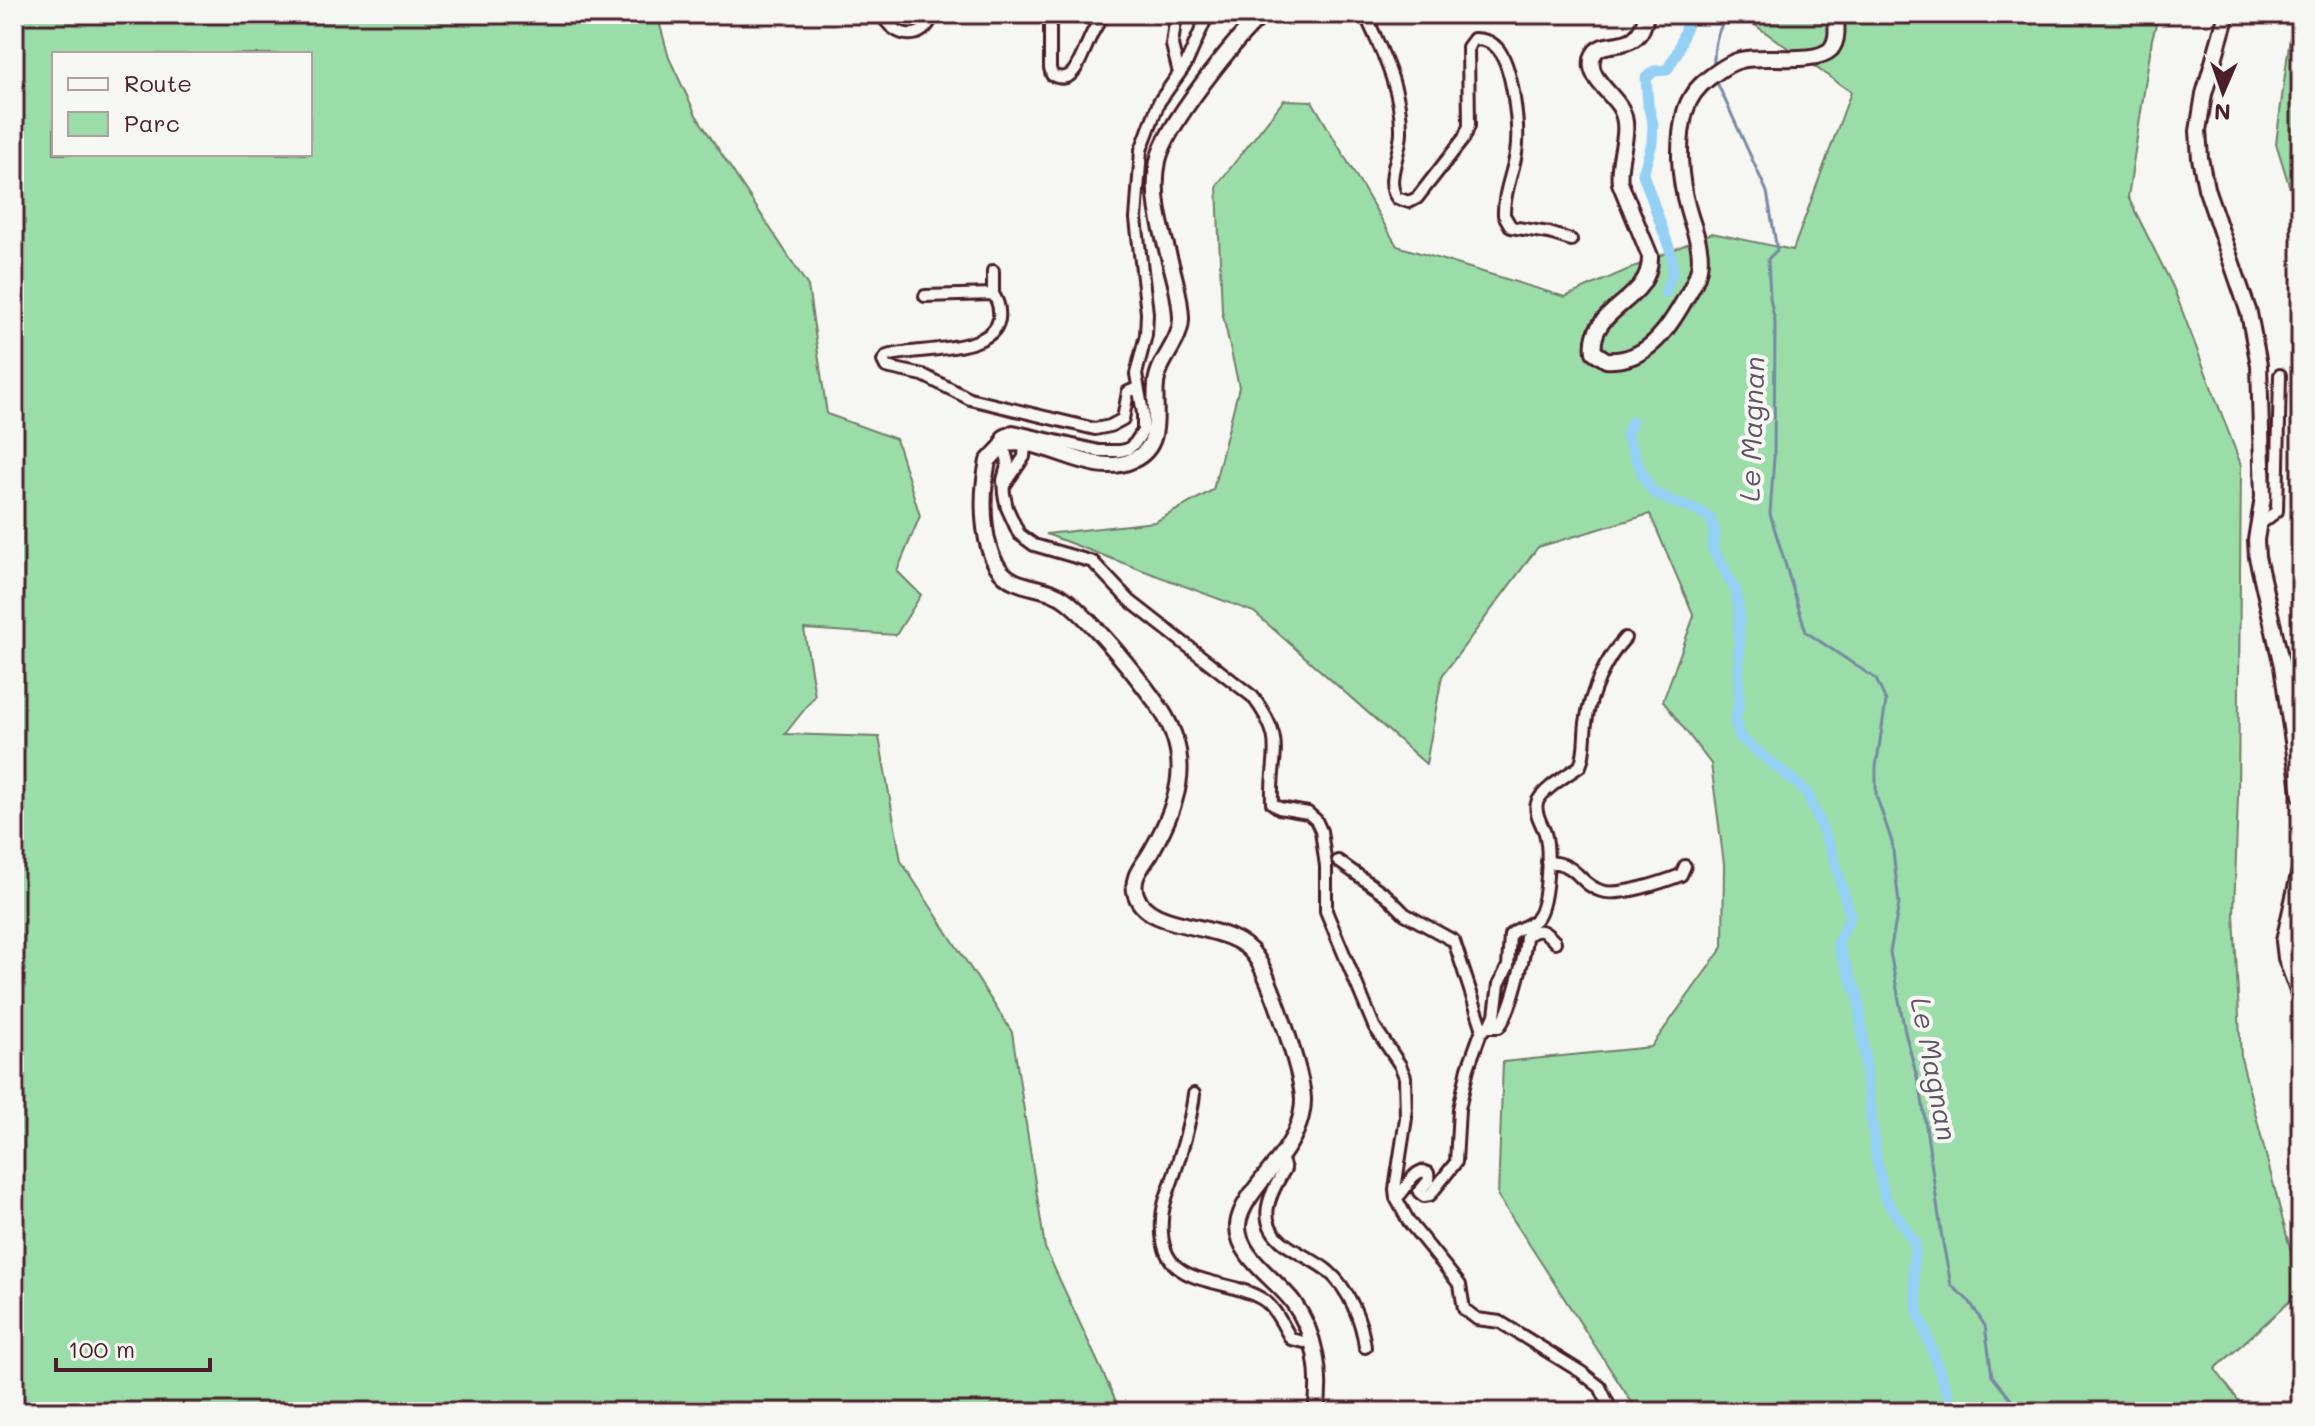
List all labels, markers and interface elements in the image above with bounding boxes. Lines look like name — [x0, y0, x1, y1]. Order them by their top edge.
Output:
legend — [52, 52, 312, 156]
north arrow — [2183, 52, 2263, 132]
text: Route — [124, 67, 192, 98]
text: N — [2213, 98, 2231, 127]
text: Parc — [124, 107, 180, 138]
water label: Le Magnan — [1730, 356, 1772, 502]
water label: Le Magnan — [1903, 994, 1967, 1144]
scale bar — [56, 1322, 210, 1372]
text: 100 m — [68, 1333, 135, 1364]

